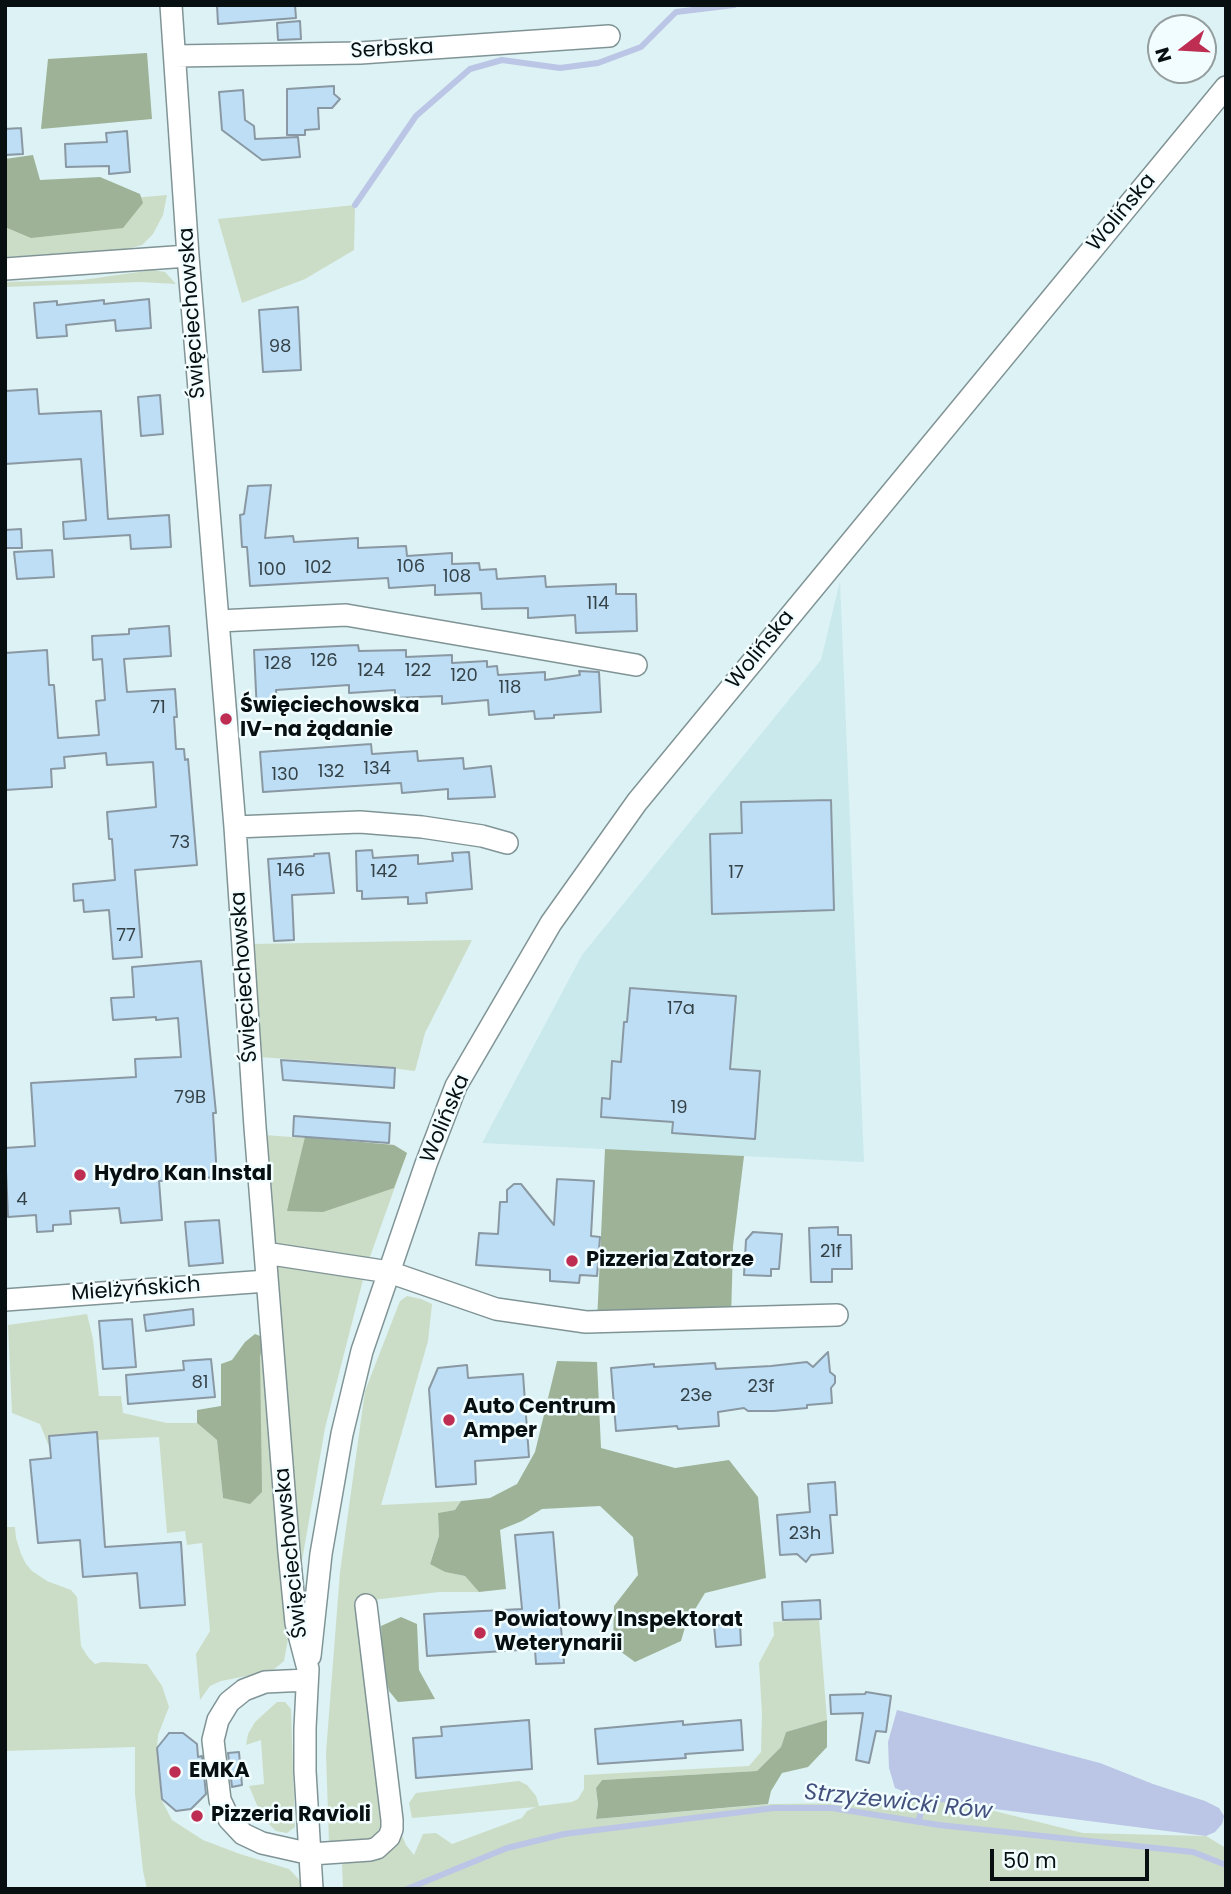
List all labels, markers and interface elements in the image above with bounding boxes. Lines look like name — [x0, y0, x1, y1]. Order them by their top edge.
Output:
north arrow — [1147, 14, 1217, 84]
street label: Serbska — [350, 35, 434, 65]
text: N — [1148, 44, 1178, 65]
street label: Wolińska — [1082, 169, 1162, 257]
street label: Święciechowska — [174, 227, 212, 399]
house number: 98 — [269, 336, 291, 358]
house number: 106 — [397, 556, 425, 578]
house number: 102 — [304, 557, 332, 579]
house number: 100 — [258, 559, 286, 581]
house number: 108 — [443, 566, 471, 588]
house number: 114 — [587, 593, 609, 615]
street label: Wolińska — [722, 606, 800, 694]
house number: 126 — [310, 650, 338, 672]
house number: 128 — [264, 653, 292, 675]
house number: 124 — [357, 660, 385, 682]
house number: 122 — [405, 660, 431, 682]
house number: 120 — [450, 665, 478, 687]
house number: 118 — [499, 677, 521, 699]
place label: Święciechowska IV-na żądanie — [240, 694, 419, 744]
house number: 71 — [150, 697, 166, 719]
marker: Święciechowska IV-na żądanie — [218, 711, 234, 727]
house number: 134 — [363, 758, 391, 780]
house number: 132 — [318, 761, 344, 783]
house number: 130 — [271, 764, 299, 786]
house number: 73 — [170, 832, 190, 854]
house number: 146 — [277, 860, 305, 882]
house number: 142 — [370, 861, 398, 883]
house number: 17 — [728, 862, 744, 884]
street label: Święciechowska — [226, 891, 264, 1063]
house number: 77 — [116, 925, 136, 947]
house number: 17a — [667, 998, 695, 1020]
street label: Wolińska — [416, 1071, 476, 1167]
house number: 79B — [174, 1087, 206, 1109]
house number: 19 — [670, 1097, 688, 1119]
place label: Hydro Kan Instal — [94, 1162, 272, 1188]
marker: Hydro Kan Instal — [72, 1167, 88, 1183]
house number: 4 — [16, 1189, 28, 1211]
house number: 21f — [820, 1241, 842, 1263]
place label: Pizzeria Zatorze — [586, 1248, 754, 1274]
marker: Pizzeria Zatorze — [564, 1253, 580, 1269]
street label: Mielżyńskich — [71, 1273, 201, 1307]
house number: 81 — [191, 1372, 209, 1394]
house number: 23f — [748, 1376, 774, 1398]
house number: 23e — [680, 1385, 712, 1407]
place label: Auto Centrum Amper — [463, 1395, 616, 1445]
marker: Auto Centrum Amper — [441, 1412, 457, 1428]
street label: Święciechowska — [271, 1466, 313, 1640]
house number: 23h — [789, 1523, 821, 1545]
place label: Powiatowy Inspektorat Weterynarii — [494, 1608, 743, 1658]
marker: Powiatowy Inspektorat Weterynarii — [472, 1625, 488, 1641]
place label: EMKA — [189, 1759, 250, 1785]
marker: EMKA — [167, 1764, 183, 1780]
water label: Strzyżewicki Rów — [803, 1779, 993, 1827]
place label: Pizzeria Ravioli — [211, 1803, 371, 1829]
marker: Pizzeria Ravioli — [189, 1808, 205, 1824]
scale bar — [993, 1834, 1152, 1878]
text: 50 m — [1003, 1846, 1057, 1875]

